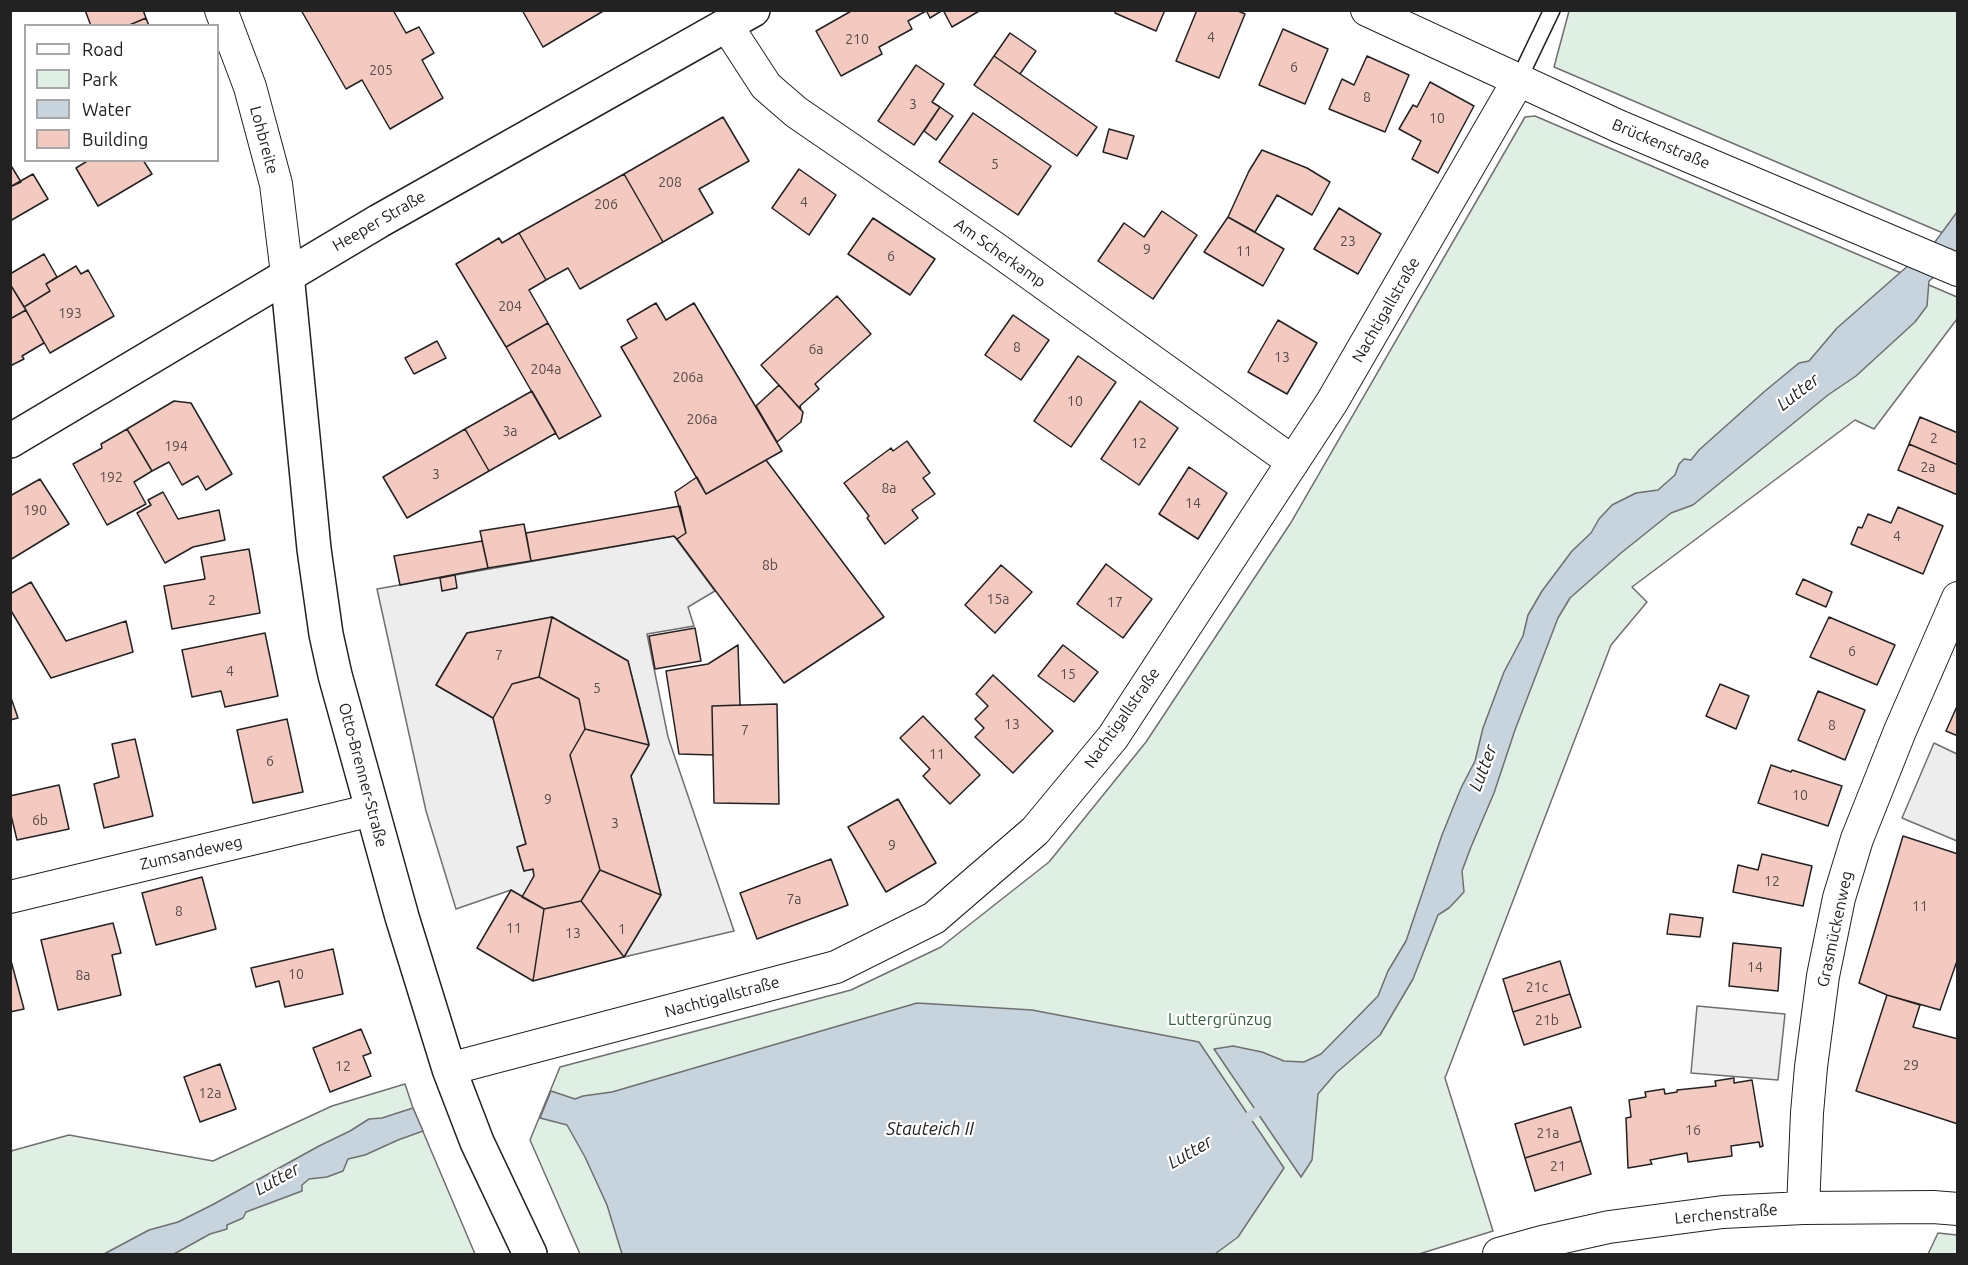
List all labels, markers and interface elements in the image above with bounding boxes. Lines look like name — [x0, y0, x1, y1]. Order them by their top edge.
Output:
legend — [24, 24, 219, 162]
house number: 4 — [1207, 29, 1215, 45]
house number: 210 — [845, 31, 869, 47]
text: Road — [82, 39, 124, 59]
house number: 6 — [1290, 59, 1298, 75]
house number: 205 — [369, 62, 393, 78]
text: Park — [82, 69, 118, 89]
house number: 8 — [1363, 89, 1371, 105]
house number: 3 — [909, 96, 917, 112]
text: Water — [82, 99, 131, 119]
street label: Lohbreite — [246, 104, 282, 176]
house number: 10 — [1429, 110, 1445, 126]
street label: Brückenstraße — [1609, 115, 1713, 173]
text: Building — [82, 129, 148, 149]
house number: 5 — [991, 156, 999, 172]
house number: 208 — [658, 174, 682, 190]
street label: Heeper Straße — [329, 187, 429, 255]
house number: 4 — [800, 194, 808, 210]
house number: 206 — [594, 196, 618, 212]
street label: Am Scherkamp — [951, 214, 1049, 292]
house number: 23 — [1340, 233, 1356, 249]
house number: 9 — [1143, 241, 1151, 257]
house number: 11 — [1236, 243, 1252, 259]
house number: 6 — [887, 248, 895, 264]
street label: Nachtigallstraße — [1348, 254, 1424, 366]
house number: 204 — [498, 298, 522, 314]
house number: 193 — [58, 305, 82, 321]
house number: 8 — [1013, 339, 1021, 355]
house number: 6a — [808, 341, 824, 357]
house number: 13 — [1274, 349, 1290, 365]
house number: 204a — [531, 361, 561, 377]
house number: 206a — [673, 369, 703, 385]
water label: Lutter — [1772, 369, 1824, 415]
house number: 10 — [1067, 393, 1083, 409]
house number: 206a — [687, 411, 717, 427]
house number: 3a — [502, 423, 518, 439]
house number: 2 — [1930, 430, 1938, 446]
house number: 12 — [1131, 435, 1147, 451]
house number: 194 — [164, 438, 188, 454]
house number: 2a — [1920, 459, 1936, 475]
house number: 3 — [432, 466, 440, 482]
house number: 192 — [99, 469, 123, 485]
house number: 8a — [881, 480, 897, 496]
house number: 14 — [1185, 495, 1201, 511]
house number: 190 — [23, 502, 47, 518]
house number: 4 — [1893, 528, 1901, 544]
house number: 8b — [762, 557, 778, 573]
house number: 15a — [987, 591, 1009, 607]
house number: 2 — [208, 592, 216, 608]
house number: 17 — [1107, 594, 1123, 610]
house number: 6 — [1848, 643, 1856, 659]
house number: 7 — [495, 647, 503, 663]
house number: 4 — [226, 663, 234, 679]
street label: Nachtigallstraße — [1080, 664, 1164, 772]
house number: 15 — [1060, 666, 1076, 682]
house number: 5 — [593, 680, 601, 696]
street label: Otto-Brenner-Straße — [334, 701, 392, 849]
house number: 13 — [1004, 716, 1020, 732]
house number: 8 — [1828, 717, 1836, 733]
house number: 7 — [741, 722, 749, 738]
water label: Lutter — [1464, 742, 1502, 794]
house number: 11 — [929, 746, 945, 762]
house number: 6 — [266, 753, 274, 769]
house number: 10 — [1792, 787, 1808, 803]
house number: 9 — [544, 791, 552, 807]
house number: 6b — [32, 812, 48, 828]
house number: 3 — [611, 815, 619, 831]
street label: Zumsandeweg — [138, 832, 244, 874]
house number: 9 — [888, 837, 896, 853]
street label: Grasmückenweg — [1813, 869, 1857, 989]
house number: 12 — [1764, 873, 1780, 889]
house number: 7a — [786, 891, 802, 907]
house number: 11 — [1912, 898, 1928, 914]
house number: 8 — [175, 903, 183, 919]
house number: 11 — [506, 920, 522, 936]
house number: 1 — [618, 921, 626, 937]
house number: 13 — [565, 925, 581, 941]
house number: 14 — [1747, 959, 1763, 975]
house number: 10 — [288, 966, 304, 982]
house number: 8a — [75, 967, 91, 983]
street label: Nachtigallstraße — [662, 972, 782, 1022]
house number: 21c — [1526, 979, 1548, 995]
park label: Luttergrünzug — [1168, 1010, 1272, 1030]
house number: 21b — [1535, 1012, 1559, 1028]
house number: 29 — [1903, 1057, 1919, 1073]
house number: 12 — [335, 1058, 351, 1074]
house number: 12a — [199, 1085, 221, 1101]
water label: Stauteich II — [886, 1118, 974, 1140]
house number: 16 — [1685, 1122, 1701, 1138]
house number: 21a — [1537, 1125, 1559, 1141]
water label: Lutter — [1164, 1131, 1216, 1173]
water label: Lutter — [251, 1158, 303, 1200]
house number: 21 — [1550, 1158, 1566, 1174]
street label: Lerchenstraße — [1674, 1200, 1778, 1228]

